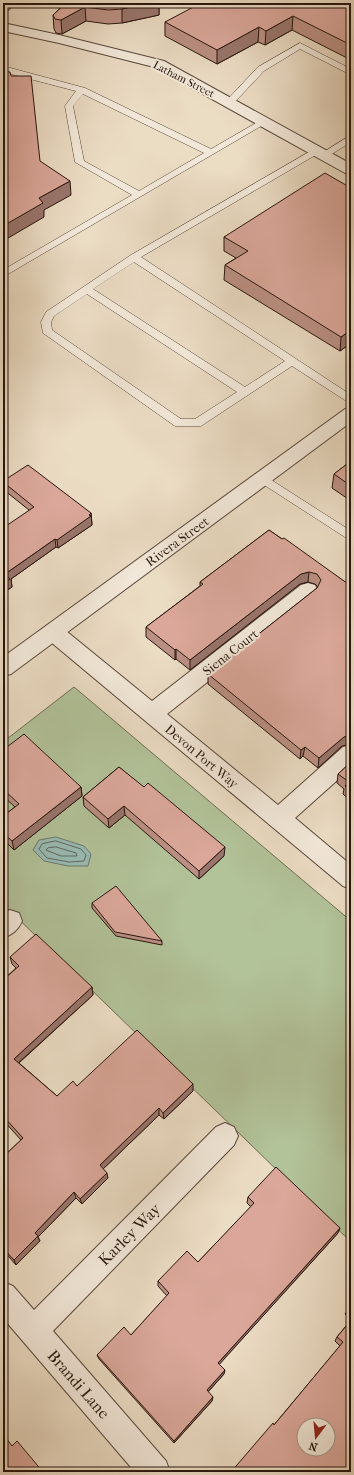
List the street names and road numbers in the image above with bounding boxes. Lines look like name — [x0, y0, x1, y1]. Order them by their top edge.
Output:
street label: Latham Street — [151, 58, 217, 101]
street label: Rivera Street — [143, 513, 212, 569]
street label: Siena Court — [200, 626, 261, 679]
street label: Devon Port Way — [162, 721, 242, 792]
street label: Karley Way — [94, 1199, 165, 1269]
street label: Brandi Lane — [44, 1346, 114, 1423]

